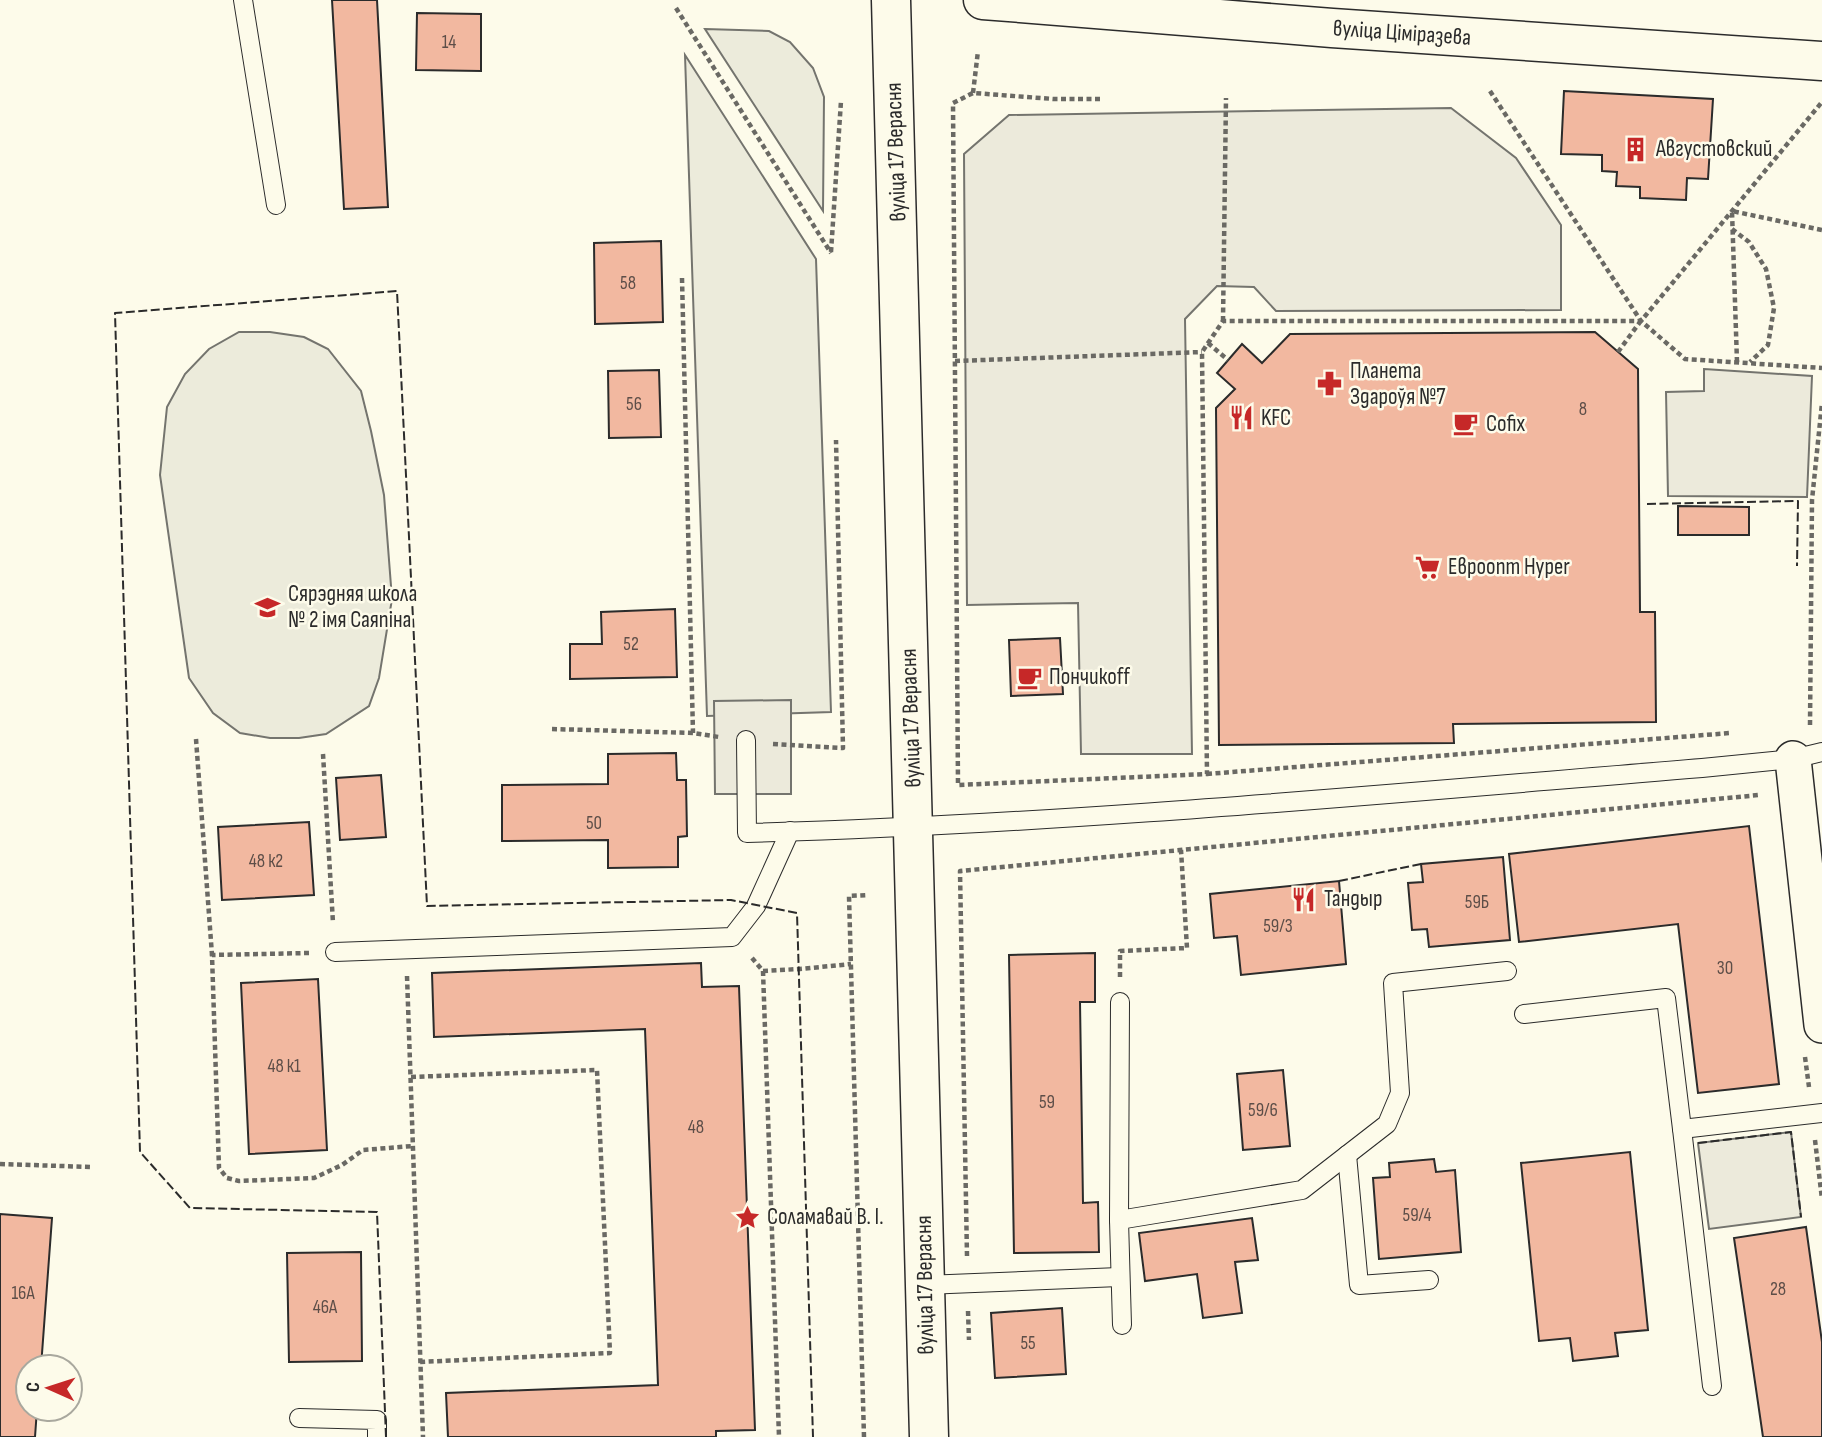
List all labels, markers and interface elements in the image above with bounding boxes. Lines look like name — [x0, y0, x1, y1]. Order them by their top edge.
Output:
street label: вуліца Ціміразева — [1332, 14, 1472, 52]
house number: 14 — [442, 31, 456, 54]
street label: вуліца 17 Верасня — [880, 82, 912, 222]
building icon: Августовский — [1622, 135, 1650, 163]
place label: Августовский — [1655, 135, 1772, 163]
house number: 58 — [620, 272, 636, 295]
place label: Планета Здароўя №7 — [1350, 357, 1445, 411]
pharmacy icon: Планета Здароўя №7 — [1316, 370, 1344, 398]
house number: 56 — [626, 393, 642, 416]
house number: 8 — [1579, 398, 1587, 421]
restaurant icon: KFC — [1227, 404, 1255, 432]
place label: KFC — [1261, 404, 1291, 432]
cafe icon: Cofix — [1452, 410, 1480, 438]
place label: Cofix — [1486, 410, 1525, 438]
supermarket icon: Евроопт Hyper — [1414, 553, 1442, 581]
place label: Евроопт Hyper — [1448, 553, 1570, 581]
place label: Сярэдняя школа № 2 імя Саяпіна — [288, 580, 417, 634]
school or university icon: Сярэдняя школа № 2 імя Саяпіна — [254, 593, 282, 621]
house number: 52 — [623, 633, 639, 656]
street label: вуліца 17 Верасня — [895, 648, 927, 788]
cafe icon: Пончикoff — [1015, 663, 1043, 691]
place label: Пончикoff — [1049, 663, 1131, 691]
house number: 50 — [586, 812, 602, 835]
house number: 48 к2 — [249, 850, 283, 873]
restaurant icon: Тандыр — [1290, 885, 1318, 913]
place label: Тандыр — [1324, 885, 1382, 913]
house number: 59Б — [1465, 891, 1489, 914]
house number: 59/3 — [1263, 915, 1293, 938]
house number: 30 — [1717, 957, 1733, 980]
house number: 48 к1 — [267, 1055, 301, 1078]
house number: 59 — [1039, 1091, 1055, 1114]
house number: 59/6 — [1248, 1099, 1278, 1122]
house number: 48 — [688, 1116, 704, 1139]
place icon: Соламавай В. І. — [733, 1203, 761, 1231]
place label: Соламавай В. І. — [767, 1203, 884, 1231]
house number: 59/4 — [1403, 1204, 1431, 1227]
street label: вуліца 17 Верасня — [910, 1215, 940, 1355]
house number: 28 — [1770, 1278, 1786, 1301]
house number: 16А — [11, 1282, 35, 1305]
house number: 46А — [313, 1296, 338, 1319]
house number: 55 — [1020, 1332, 1036, 1355]
north arrow — [14, 1353, 84, 1423]
text: С — [22, 1381, 45, 1393]

